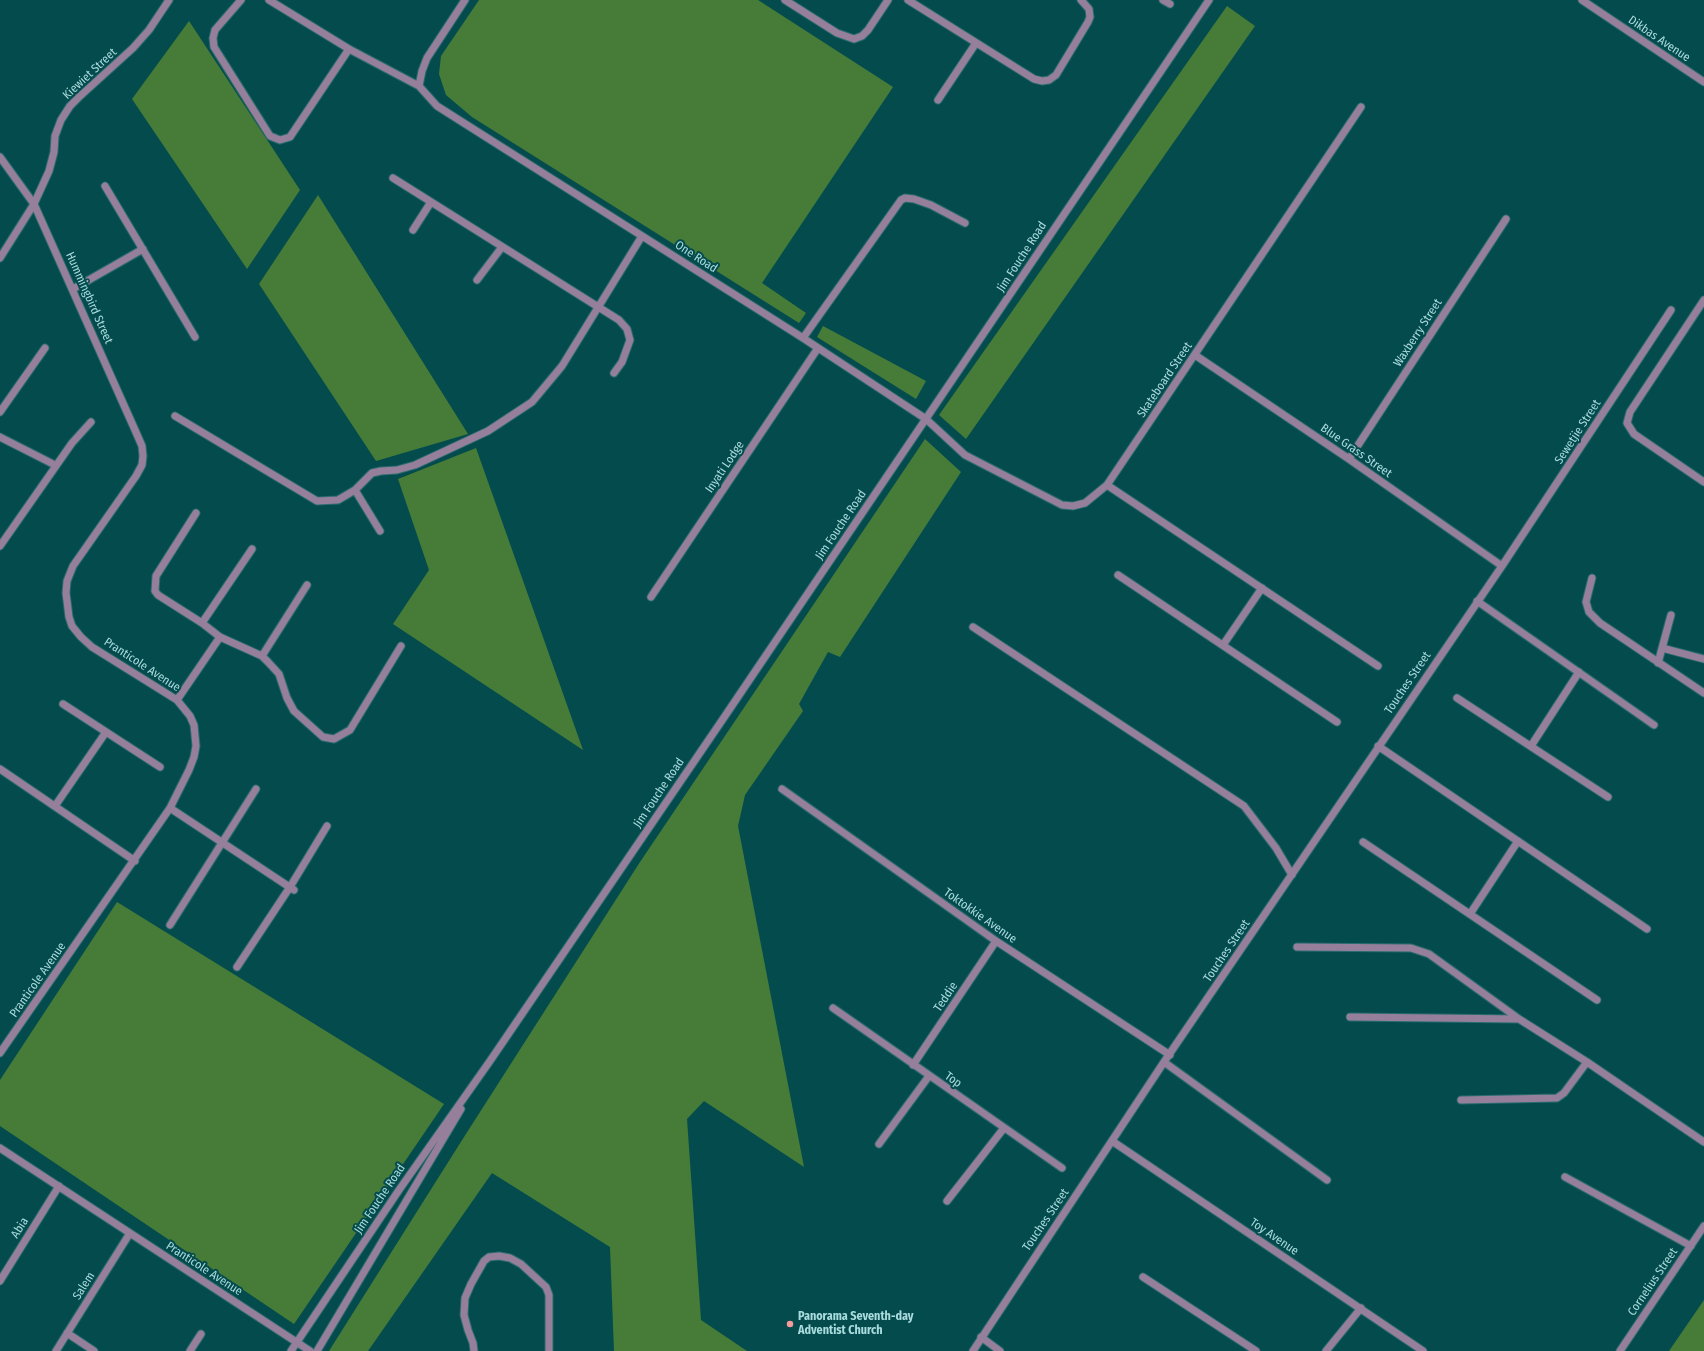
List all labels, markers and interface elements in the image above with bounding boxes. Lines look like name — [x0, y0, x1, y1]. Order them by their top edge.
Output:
street label: Dikbas Avenue — [1625, 13, 1693, 65]
street label: Kiewiet Street — [60, 45, 120, 103]
street label: Jim Fouche Road — [994, 219, 1050, 295]
street label: One Road — [672, 238, 720, 276]
street label: Hummingbird Street — [62, 250, 116, 346]
street label: Waxberry Street — [1391, 296, 1445, 370]
street label: Skateboard Street — [1134, 339, 1196, 421]
street label: Sewetjie Street — [1552, 397, 1604, 467]
street label: Blue Grass Street — [1318, 421, 1394, 481]
street label: Inyati Lodge — [702, 438, 748, 496]
street label: Jim Fouche Road — [812, 487, 870, 563]
street label: Pranticole Avenue — [101, 635, 183, 695]
street label: Touches Street — [1382, 649, 1434, 717]
street label: Jim Fouche Road — [630, 755, 688, 831]
street label: Toktokkie Avenue — [941, 885, 1019, 947]
street label: Touches Street — [1201, 917, 1253, 985]
street label: Pranticole Avenue — [7, 940, 69, 1020]
street label: Teddie — [931, 979, 961, 1015]
street label: Top — [942, 1069, 964, 1091]
street label: Jim Fouche Road — [351, 1161, 409, 1237]
street label: Touches Street — [1020, 1186, 1072, 1254]
street label: Abia — [8, 1215, 32, 1241]
street label: Toy Avenue — [1247, 1216, 1301, 1258]
street label: Pranticole Avenue — [163, 1239, 245, 1299]
street label: Cornelius Street — [1625, 1245, 1681, 1319]
street label: Salem — [70, 1269, 98, 1303]
place label: Panorama Seventh-day Adventist Church — [798, 1310, 913, 1338]
marker: Panorama Seventh-day Adventist Church — [785, 1319, 795, 1329]

